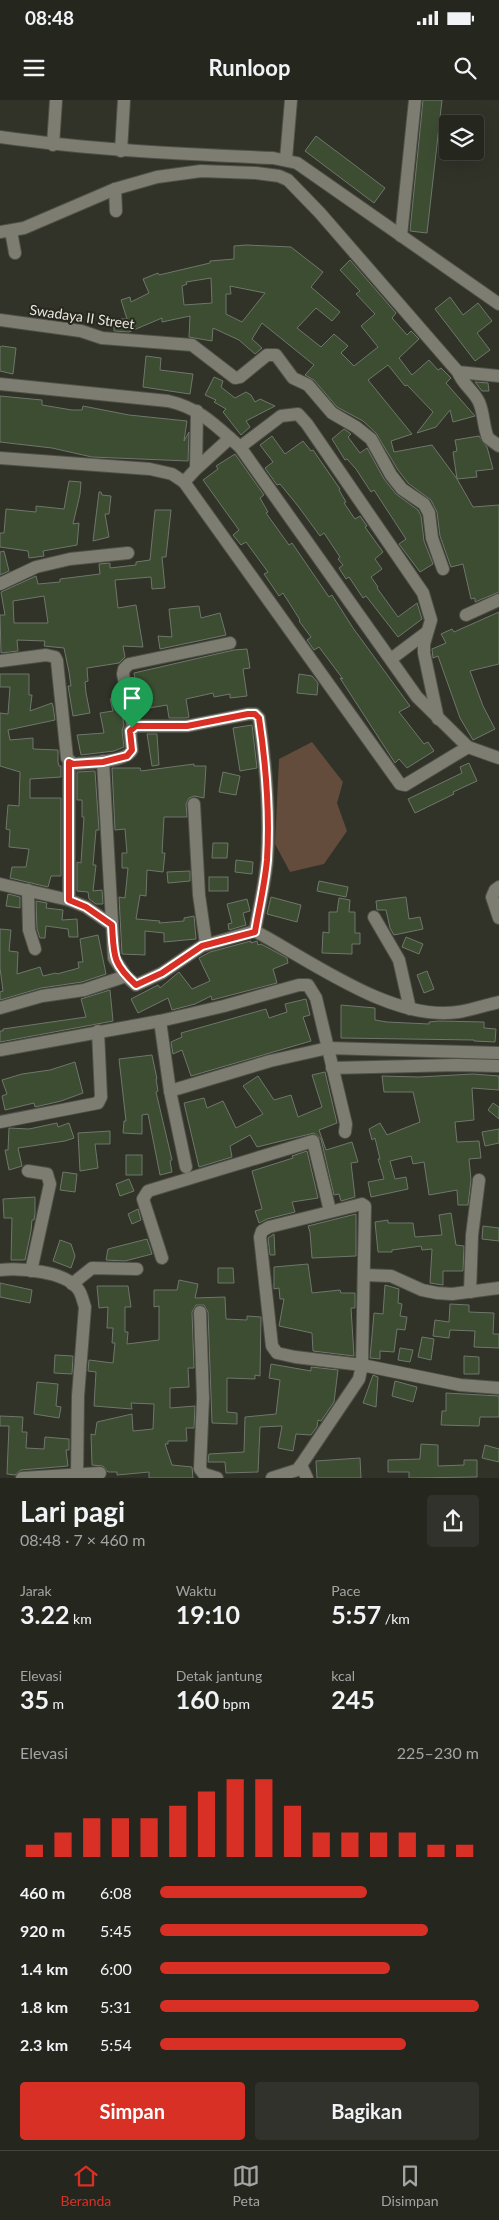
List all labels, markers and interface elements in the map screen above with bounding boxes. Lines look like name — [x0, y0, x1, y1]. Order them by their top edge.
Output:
text: 08:48 — [25, 6, 74, 29]
icon: menu — [20, 54, 48, 82]
text: Runloop — [209, 54, 290, 81]
icon: search — [451, 54, 479, 82]
map controls — [439, 115, 484, 160]
button: layers — [439, 115, 484, 160]
street label: Swadaya II Street — [29, 301, 136, 332]
pin — [111, 677, 153, 728]
icon: arrive — [118, 684, 146, 712]
text: Lari pagi — [20, 1494, 125, 1528]
button: share — [427, 1495, 479, 1547]
text: 08:48 · 7 × 460 m — [20, 1530, 145, 1549]
text: Jarak — [20, 1582, 52, 1599]
text: Waktu — [176, 1582, 216, 1599]
text: Pace — [331, 1582, 360, 1599]
text: 3.22 — [20, 1599, 69, 1629]
text: 19:10 — [176, 1599, 240, 1629]
text: 5:57 — [331, 1599, 381, 1629]
text: km — [69, 1610, 92, 1627]
text: /km — [381, 1610, 410, 1627]
text: Elevasi — [20, 1667, 62, 1684]
text: Detak jantung — [176, 1667, 262, 1684]
text: kcal — [331, 1667, 355, 1684]
text: 35 — [20, 1684, 49, 1714]
text: 160 — [176, 1684, 219, 1714]
text: 245 — [331, 1684, 375, 1714]
text: m — [49, 1695, 64, 1712]
text: bpm — [219, 1695, 250, 1712]
text: Elevasi — [20, 1743, 68, 1762]
text: 225–230 m — [397, 1743, 479, 1762]
text: 460 m — [20, 1883, 65, 1902]
text: 6:08 — [100, 1883, 132, 1902]
text: 920 m — [20, 1921, 65, 1940]
text: 5:45 — [100, 1921, 132, 1940]
text: 1.4 km — [20, 1959, 68, 1978]
text: 6:00 — [100, 1959, 132, 1978]
text: 1.8 km — [20, 1997, 68, 2016]
text: 5:31 — [100, 1997, 132, 2016]
text: 2.3 km — [20, 2035, 68, 2054]
text: 5:54 — [100, 2035, 132, 2054]
button: Simpan — [20, 2082, 245, 2140]
button: Bagikan — [255, 2082, 479, 2140]
tab: Beranda — [60, 2162, 111, 2209]
tab: Peta — [232, 2162, 260, 2209]
tab: Disimpan — [381, 2162, 439, 2209]

